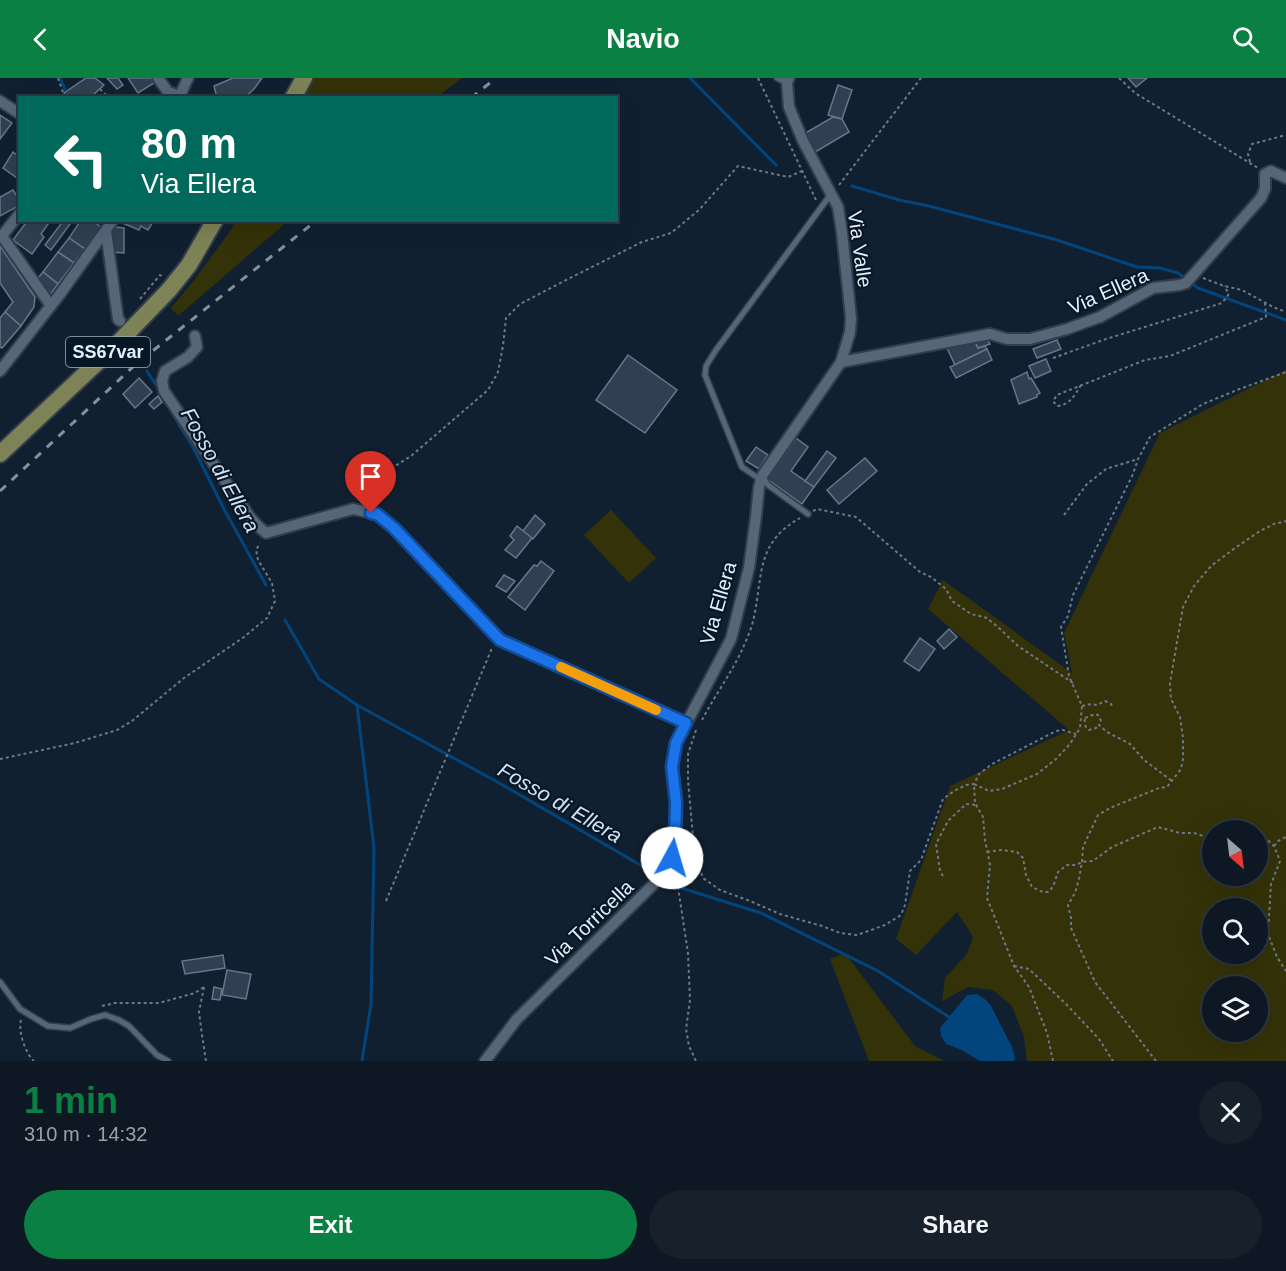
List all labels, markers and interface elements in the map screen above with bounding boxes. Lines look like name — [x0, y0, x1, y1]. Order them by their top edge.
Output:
icon: back — [24, 23, 57, 56]
icon: search — [1229, 23, 1262, 56]
text: Navio — [606, 24, 680, 54]
icon: left — [42, 120, 120, 198]
text: 80 m — [141, 120, 237, 167]
text: Via Ellera — [141, 169, 256, 199]
street label: Via Valle — [844, 209, 876, 289]
street label: Via Ellera — [1065, 263, 1152, 318]
road number: SS67var — [66, 337, 150, 367]
water label: Fosso di Ellera — [177, 403, 264, 536]
pin — [345, 451, 396, 513]
icon: arrive — [354, 460, 387, 493]
street label: Via Ellera — [696, 558, 741, 647]
water label: Fosso di Ellera — [494, 758, 626, 847]
north arrow — [1202, 820, 1268, 886]
map controls — [1202, 820, 1268, 1042]
position arrow — [640, 826, 704, 890]
street label: Via Torricella — [540, 875, 638, 970]
button: search — [1202, 898, 1268, 964]
button: layers — [1202, 976, 1268, 1042]
text: 1 min — [24, 1080, 118, 1121]
button: close — [1199, 1081, 1262, 1144]
text: 310 m · 14:32 — [24, 1123, 147, 1145]
button: Exit — [24, 1190, 637, 1259]
button: Share — [649, 1190, 1262, 1259]

